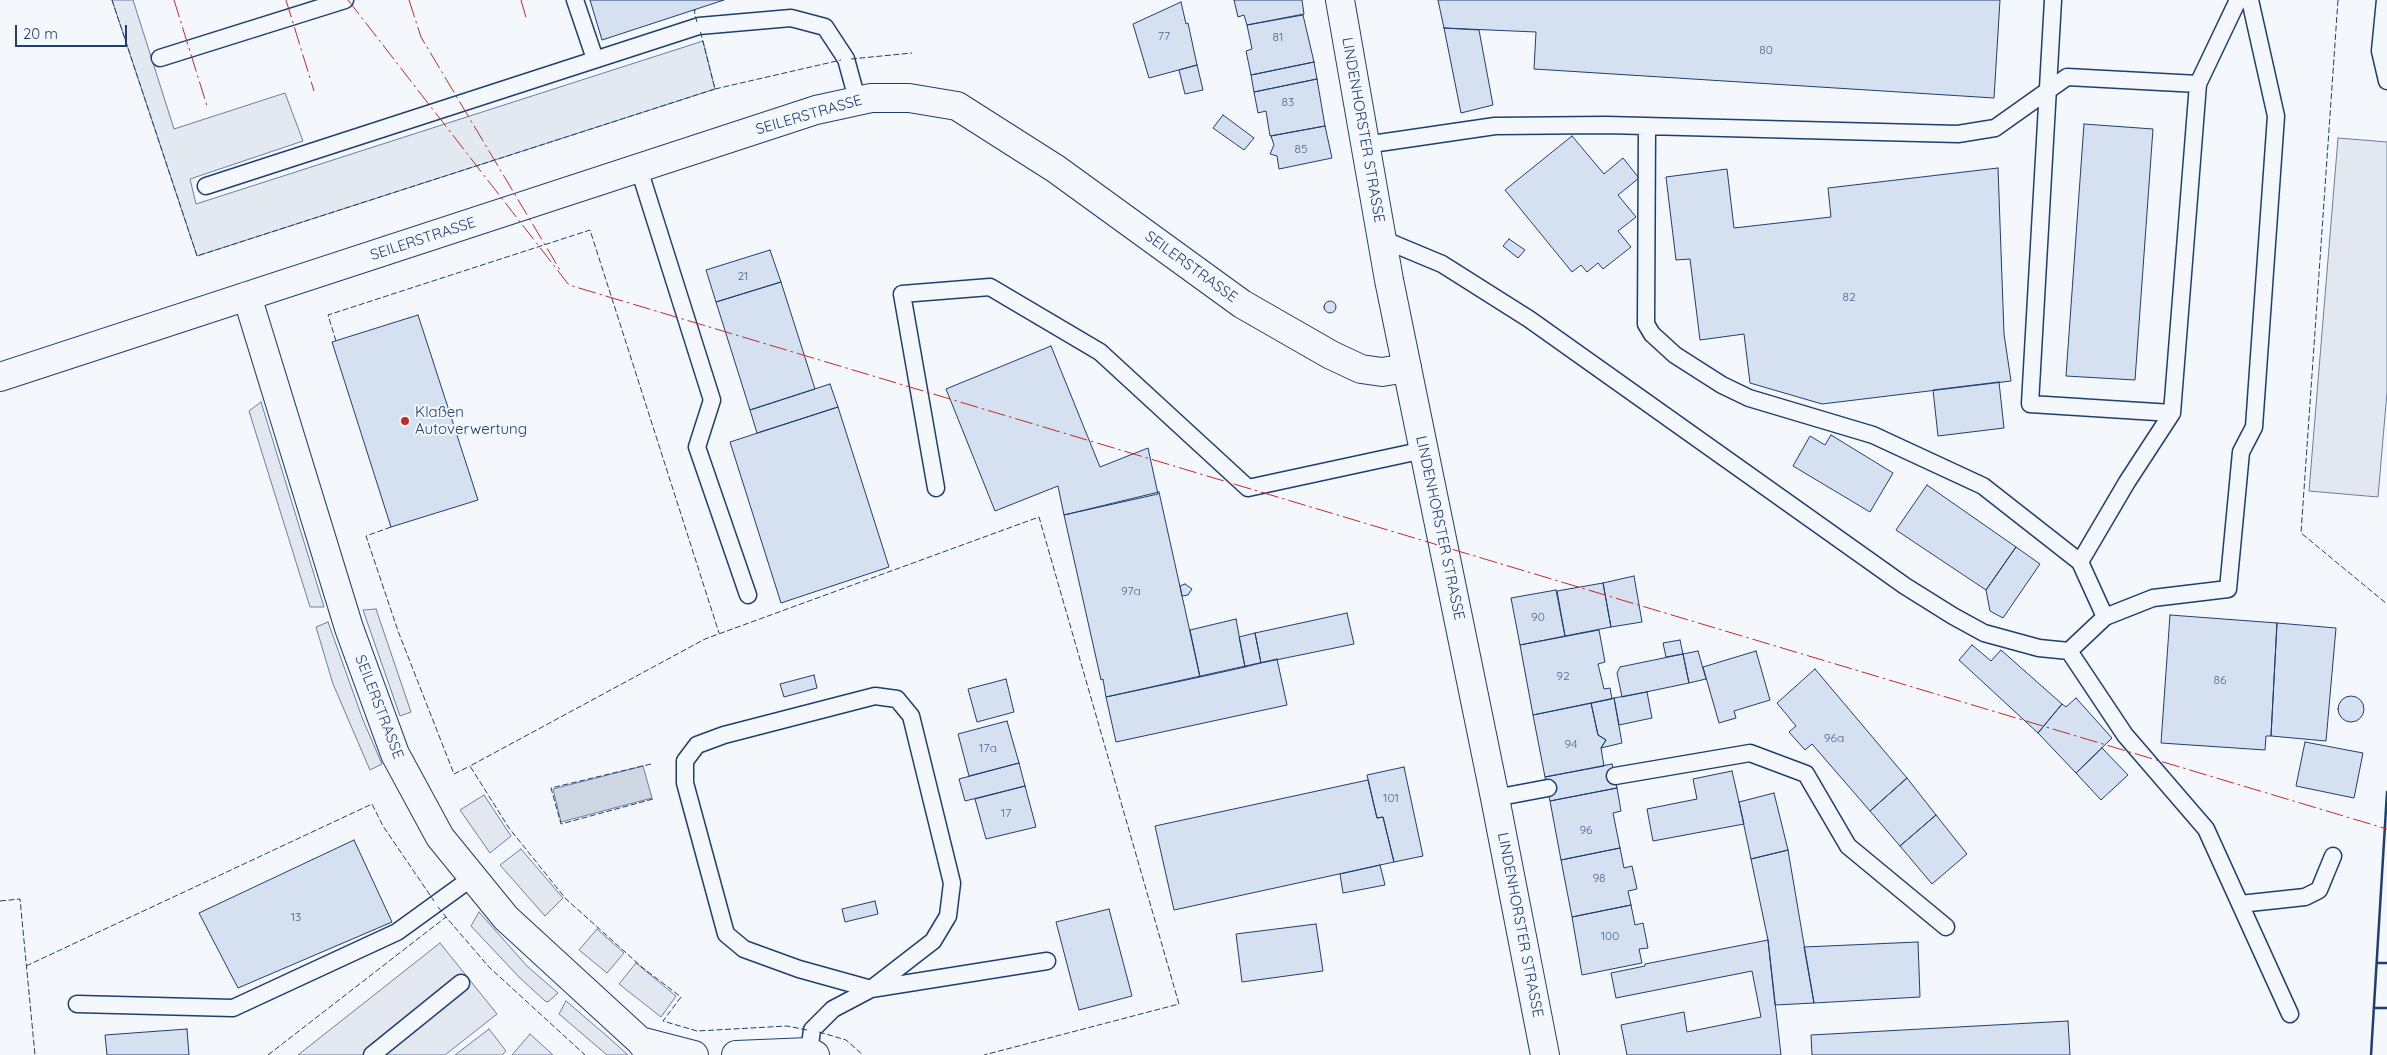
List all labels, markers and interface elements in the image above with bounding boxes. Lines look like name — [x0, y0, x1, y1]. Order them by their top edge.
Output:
scale bar — [18, 15, 130, 47]
text: 20 m — [23, 24, 58, 43]
house number: 77 — [1158, 29, 1170, 43]
house number: 81 — [1273, 30, 1283, 44]
street label: LINDENHORSTER STRASSE — [1338, 36, 1388, 224]
house number: 80 — [1759, 43, 1773, 57]
street label: SEILERSTRASSE — [754, 91, 864, 139]
house number: 83 — [1282, 95, 1294, 109]
house number: 85 — [1294, 142, 1308, 156]
street label: SEILERSTRASSE — [368, 213, 478, 265]
street label: SEILERSTRASSE — [1141, 227, 1241, 307]
house number: 21 — [737, 269, 749, 283]
house number: 82 — [1842, 290, 1856, 304]
place label: Klaßen Autoverwertung — [415, 403, 527, 438]
marker: Klaßen Autoverwertung — [399, 415, 411, 427]
street label: LINDENHORSTER STRASSE — [1412, 434, 1468, 622]
house number: 97a — [1121, 584, 1141, 598]
house number: 90 — [1531, 610, 1545, 624]
street label: SEILERSTRASSE — [351, 652, 407, 762]
house number: 92 — [1556, 669, 1570, 683]
house number: 86 — [2214, 673, 2226, 687]
house number: 96a — [1824, 731, 1844, 745]
house number: 94 — [1564, 737, 1578, 751]
house number: 17a — [979, 741, 997, 755]
house number: 101 — [1383, 791, 1399, 805]
house number: 17 — [1001, 806, 1011, 820]
house number: 96 — [1579, 823, 1593, 837]
street label: LINDENHORSTER STRASSE — [1493, 831, 1547, 1019]
house number: 98 — [1592, 871, 1606, 885]
house number: 13 — [291, 910, 301, 924]
house number: 100 — [1601, 929, 1619, 943]

